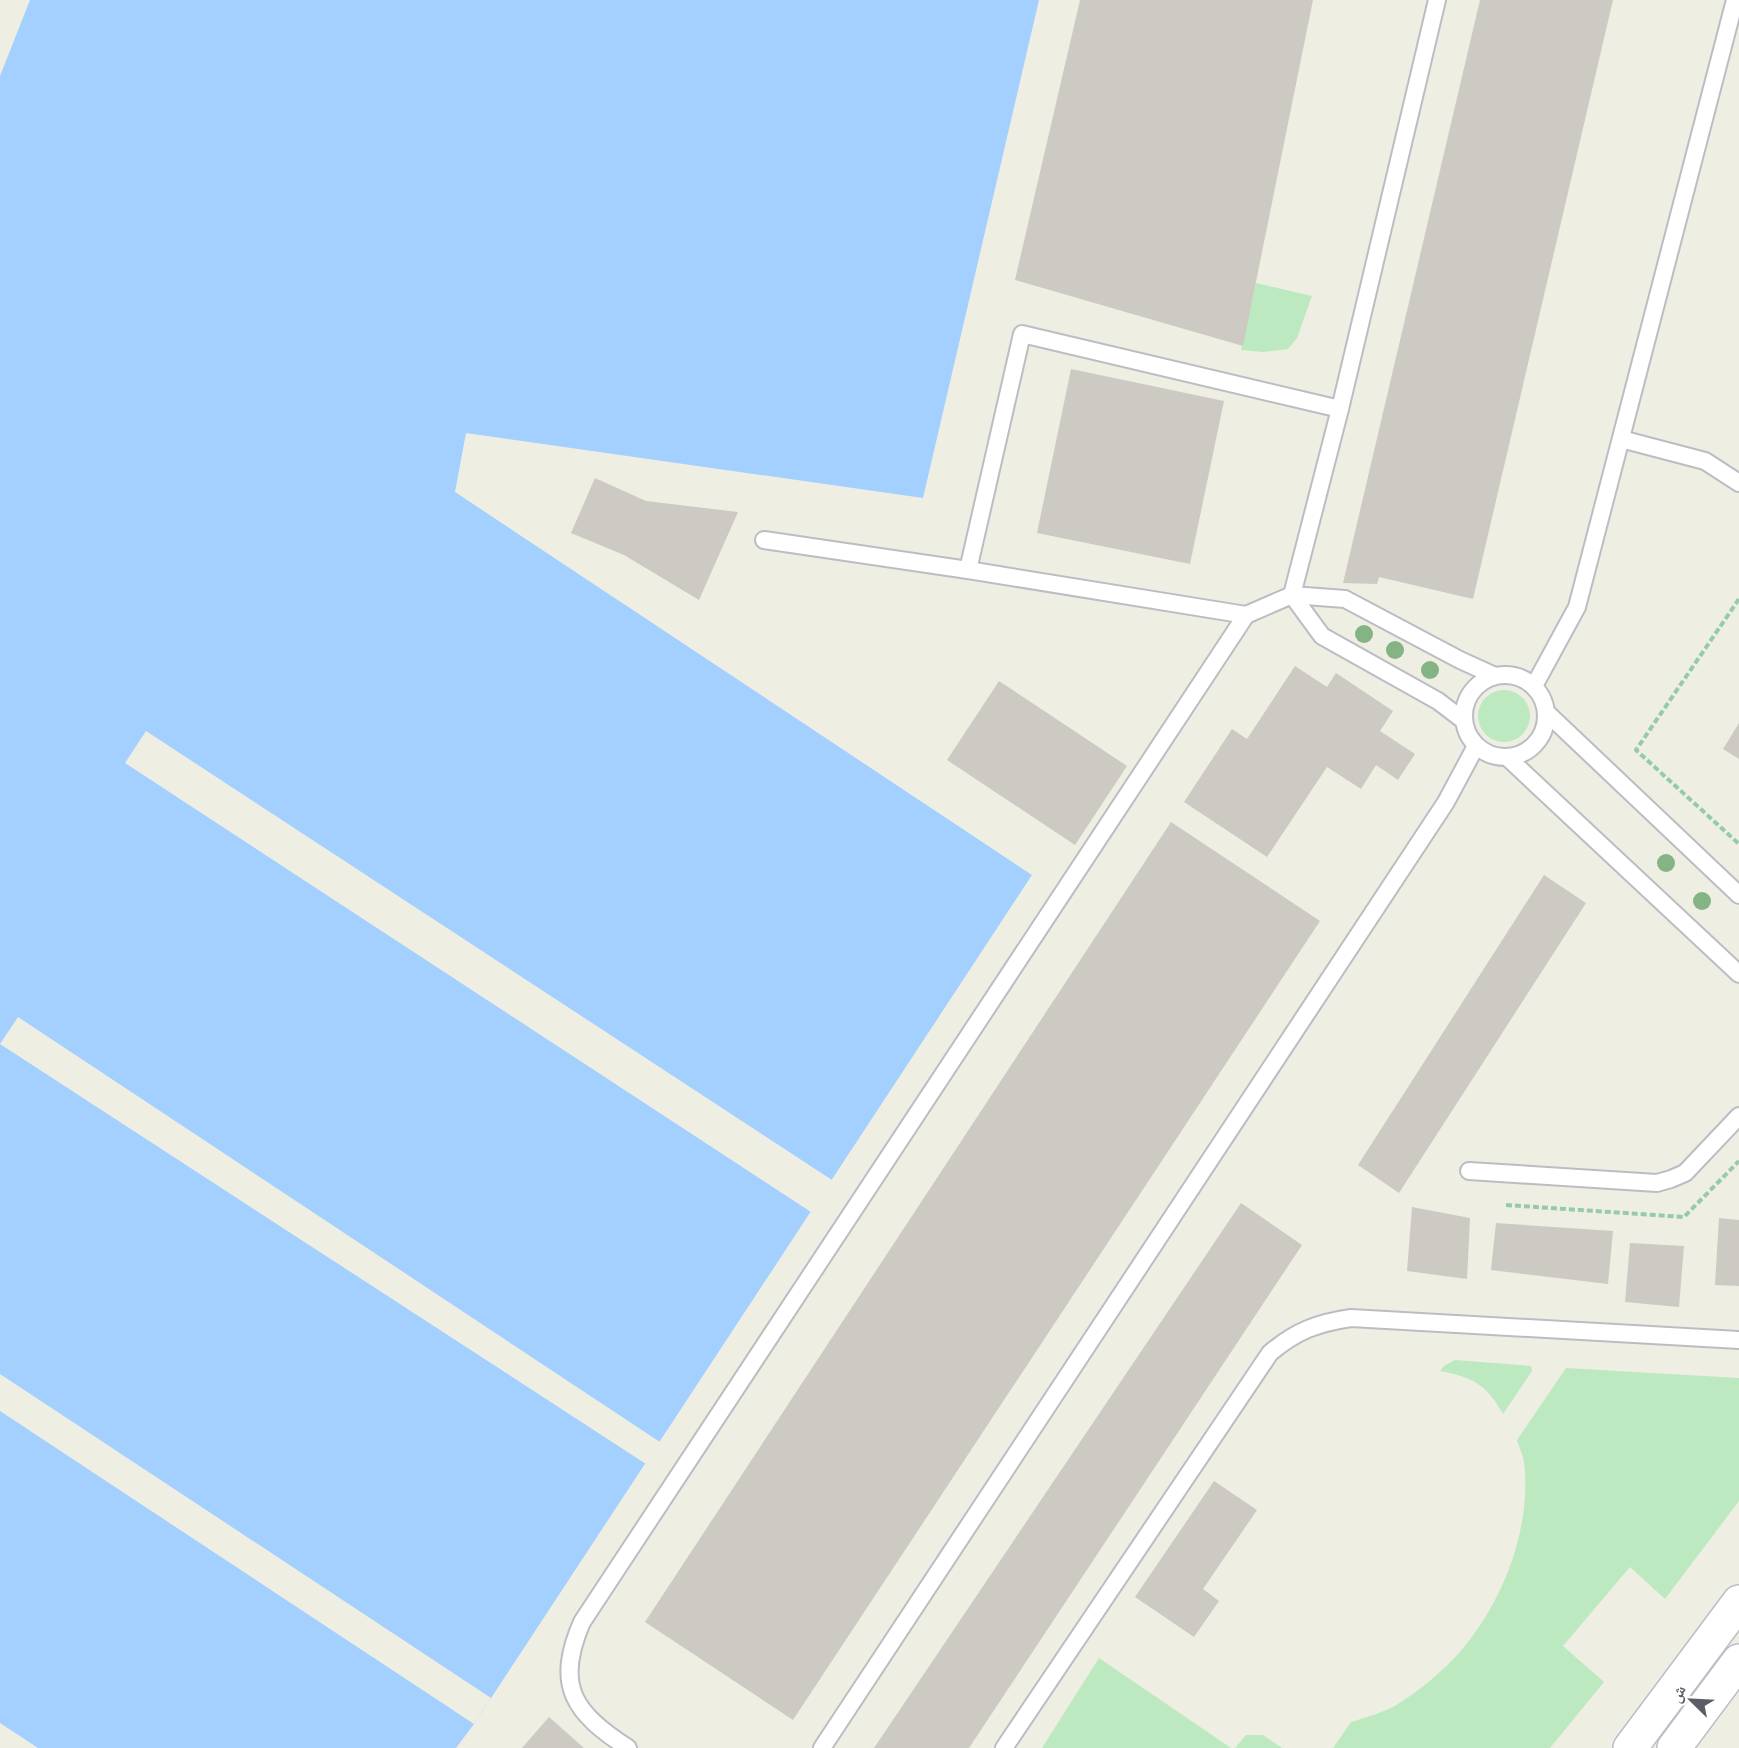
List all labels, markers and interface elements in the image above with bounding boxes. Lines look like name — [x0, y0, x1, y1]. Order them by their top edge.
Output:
north arrow — [1661, 1670, 1721, 1730]
text: ش — [1664, 1682, 1691, 1706]

